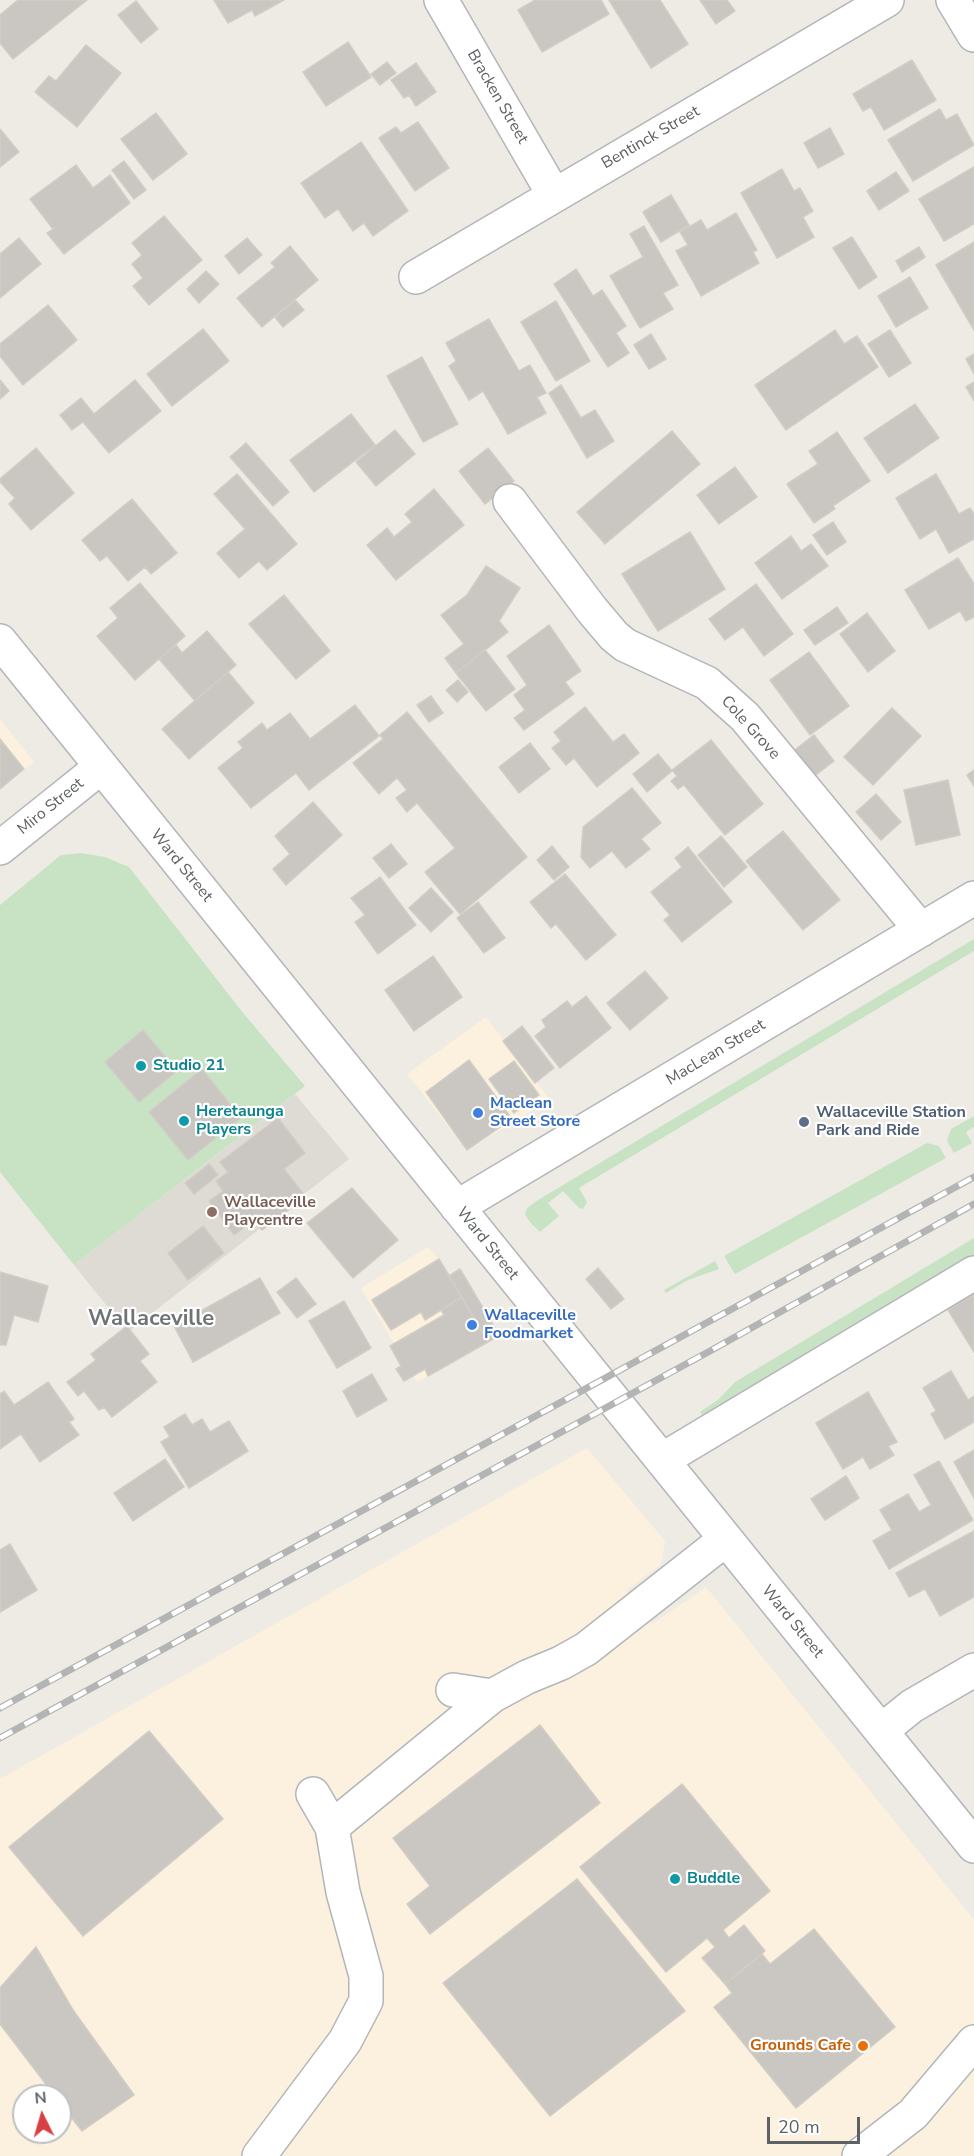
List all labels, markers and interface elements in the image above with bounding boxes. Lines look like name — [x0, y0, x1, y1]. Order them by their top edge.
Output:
street label: Bracken Street — [462, 47, 532, 147]
street label: Bentinck Street — [599, 102, 703, 174]
street label: Cole Grove — [716, 692, 784, 764]
street label: Miro Street — [14, 774, 88, 840]
street label: Ward Street — [146, 826, 216, 906]
street label: MacLean Street — [663, 1016, 769, 1090]
place label: Studio 21 — [153, 1056, 225, 1076]
marker: Studio 21 — [134, 1059, 148, 1073]
place label: Maclean Street Store — [490, 1094, 580, 1132]
place label: Heretaunga Players — [196, 1102, 284, 1140]
place label: Wallaceville Station Park and Ride — [816, 1103, 966, 1141]
marker: Maclean Street Store — [471, 1106, 485, 1120]
marker: Heretaunga Players — [177, 1114, 191, 1128]
marker: Wallaceville Station Park and Ride — [797, 1115, 811, 1129]
place label: Wallaceville Playcentre — [224, 1193, 316, 1231]
street label: Ward Street — [452, 1204, 522, 1284]
marker: Wallaceville Playcentre — [205, 1205, 219, 1219]
place label: Wallaceville Foodmarket — [484, 1306, 576, 1344]
district label: Wallaceville — [88, 1307, 214, 1333]
marker: Wallaceville Foodmarket — [465, 1318, 479, 1332]
street label: Ward Street — [757, 1582, 827, 1662]
place label: Buddle — [687, 1869, 740, 1889]
marker: Buddle — [668, 1872, 682, 1886]
place label: Grounds Cafe — [750, 2036, 851, 2056]
marker: Grounds Cafe — [856, 2039, 870, 2053]
north arrow — [12, 2084, 72, 2144]
text: N — [34, 2087, 48, 2110]
scale bar — [770, 2105, 863, 2143]
text: 20 m — [778, 2115, 820, 2139]

